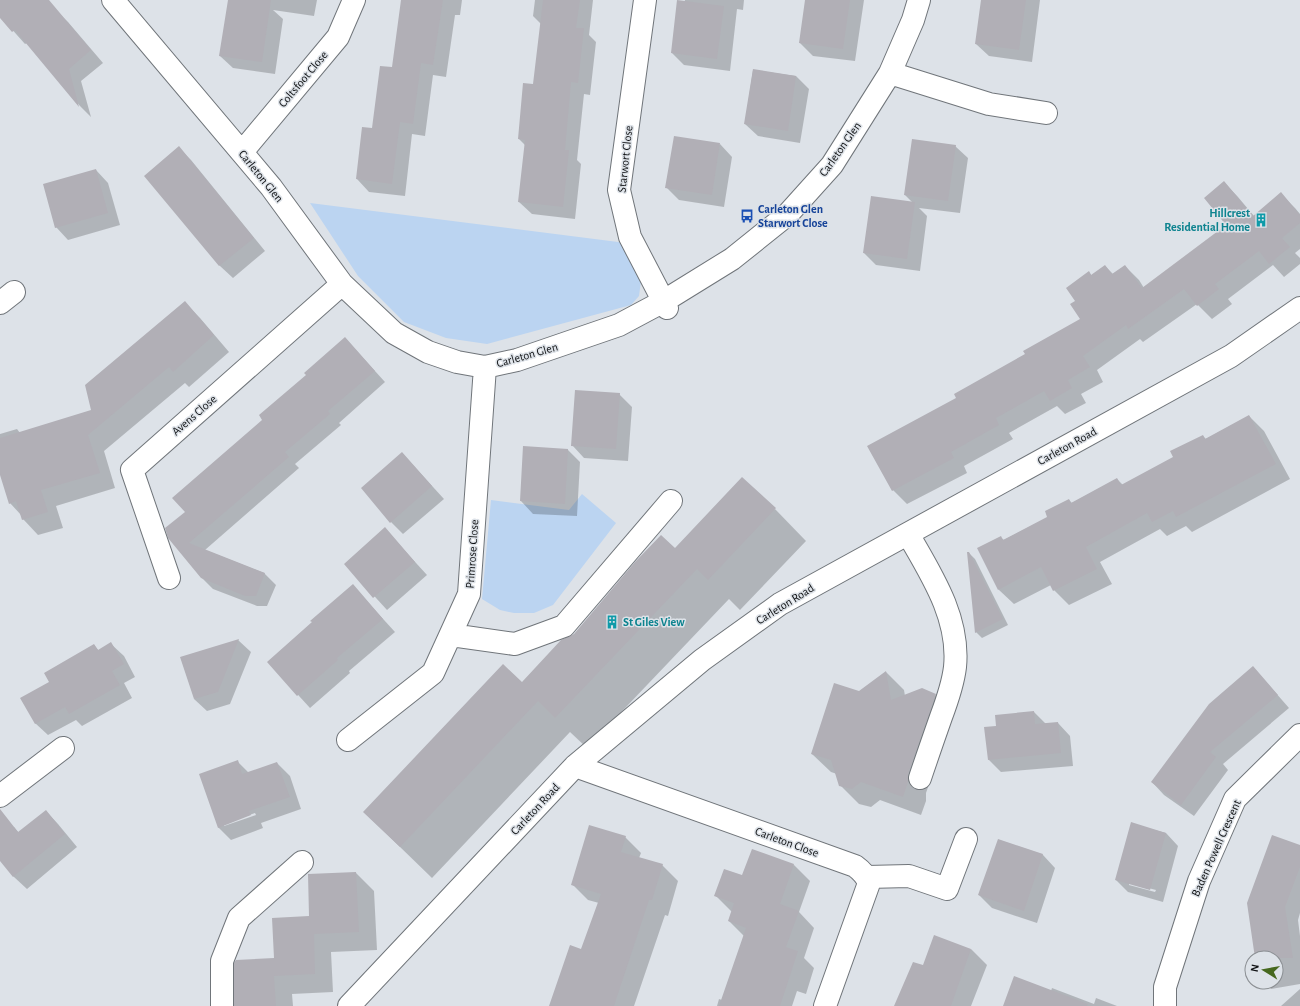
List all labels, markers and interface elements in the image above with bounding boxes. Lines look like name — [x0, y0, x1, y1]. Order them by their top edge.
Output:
street label: Coltsfoot Close — [276, 49, 330, 109]
street label: Carleton Glen — [817, 120, 863, 178]
street label: Starwort Close — [616, 125, 634, 193]
street label: Carleton Glen — [236, 148, 286, 204]
place label: Carleton Glen Starwort Close — [758, 203, 828, 229]
place label: Hillcrest Residential Home — [1164, 207, 1250, 233]
bus stop icon: Carleton Glen Starwort Close — [739, 208, 755, 224]
building icon: Hillcrest Residential Home — [1253, 212, 1269, 228]
street label: Carleton Glen — [495, 340, 559, 370]
street label: Avens Close — [169, 392, 219, 438]
street label: Carleton Road — [1035, 425, 1099, 467]
street label: Primrose Close — [464, 519, 480, 589]
street label: Carleton Road — [754, 582, 816, 626]
building icon: St Giles View — [604, 614, 620, 630]
place label: St Giles View — [623, 616, 685, 628]
street label: Carleton Road — [508, 781, 562, 837]
street label: Baden Powell Crescent — [1189, 798, 1243, 898]
street label: Carleton Close — [754, 825, 820, 859]
north arrow — [1244, 950, 1284, 990]
text: N — [1249, 963, 1261, 973]

